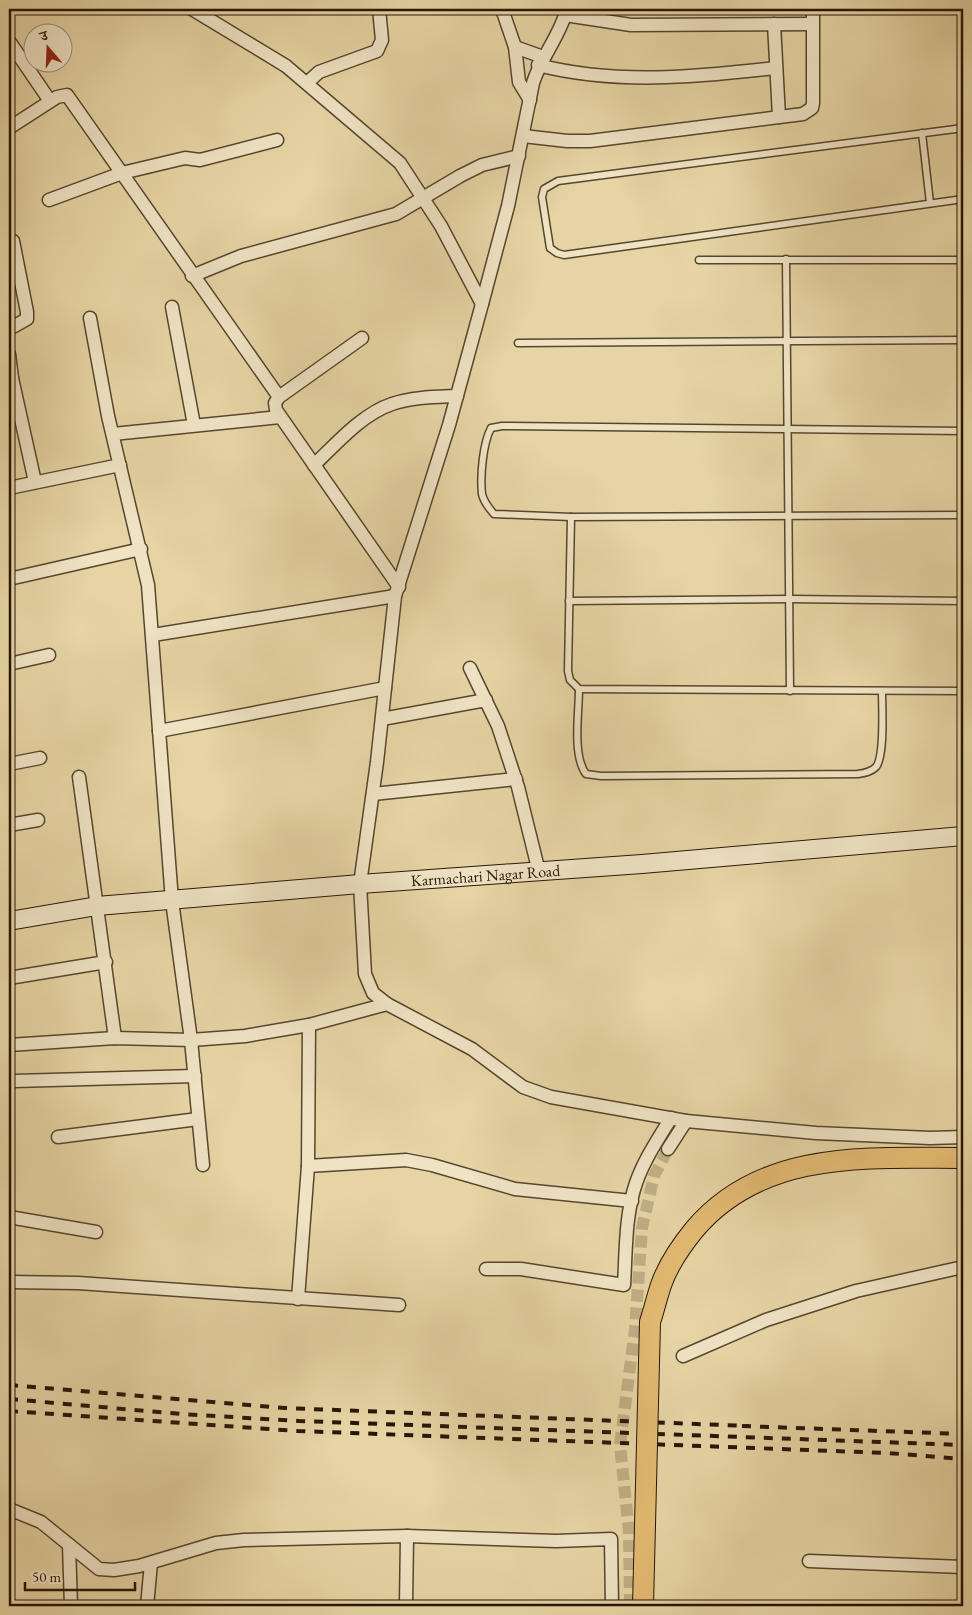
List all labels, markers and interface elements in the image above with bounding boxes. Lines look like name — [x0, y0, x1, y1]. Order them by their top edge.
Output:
north arrow — [22, 22, 72, 72]
text: उ — [37, 26, 51, 46]
street label: Karmachari Nagar Road — [410, 859, 562, 891]
scale bar — [25, 1560, 135, 1592]
text: 50 m — [32, 1567, 61, 1586]

